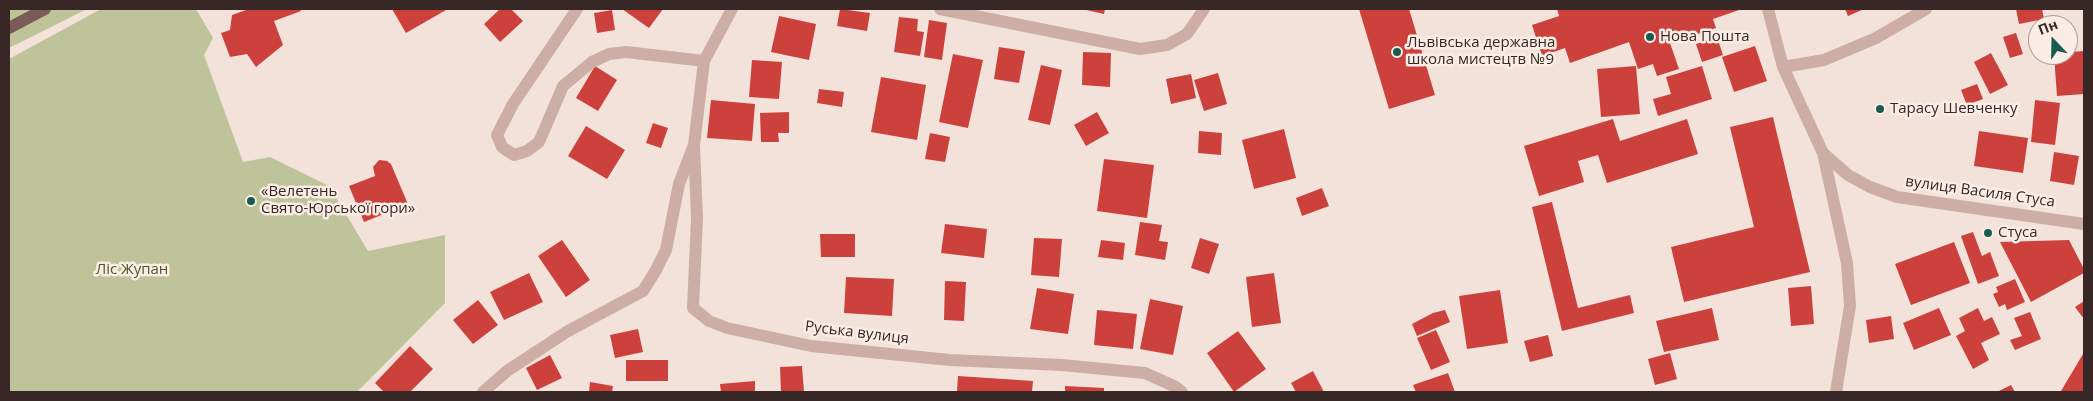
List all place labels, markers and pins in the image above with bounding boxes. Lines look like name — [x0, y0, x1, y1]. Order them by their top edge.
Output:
place label: Нова Пошта — [1660, 28, 1750, 46]
marker: Нова Пошта — [1644, 31, 1656, 43]
place label: Львівська державна школа мистецтв №9 — [1407, 34, 1555, 69]
marker: Львівська державна школа мистецтв №9 — [1391, 46, 1403, 58]
place label: Тарасу Шевченку — [1890, 100, 2018, 118]
marker: Тарасу Шевченку — [1874, 103, 1886, 115]
place label: «Велетень Свято-Юрської гори» — [261, 183, 415, 218]
marker: «Велетень Свято-Юрської гори» — [245, 195, 257, 207]
place label: Стуса — [1998, 224, 2038, 242]
marker: Стуса — [1982, 227, 1994, 239]

